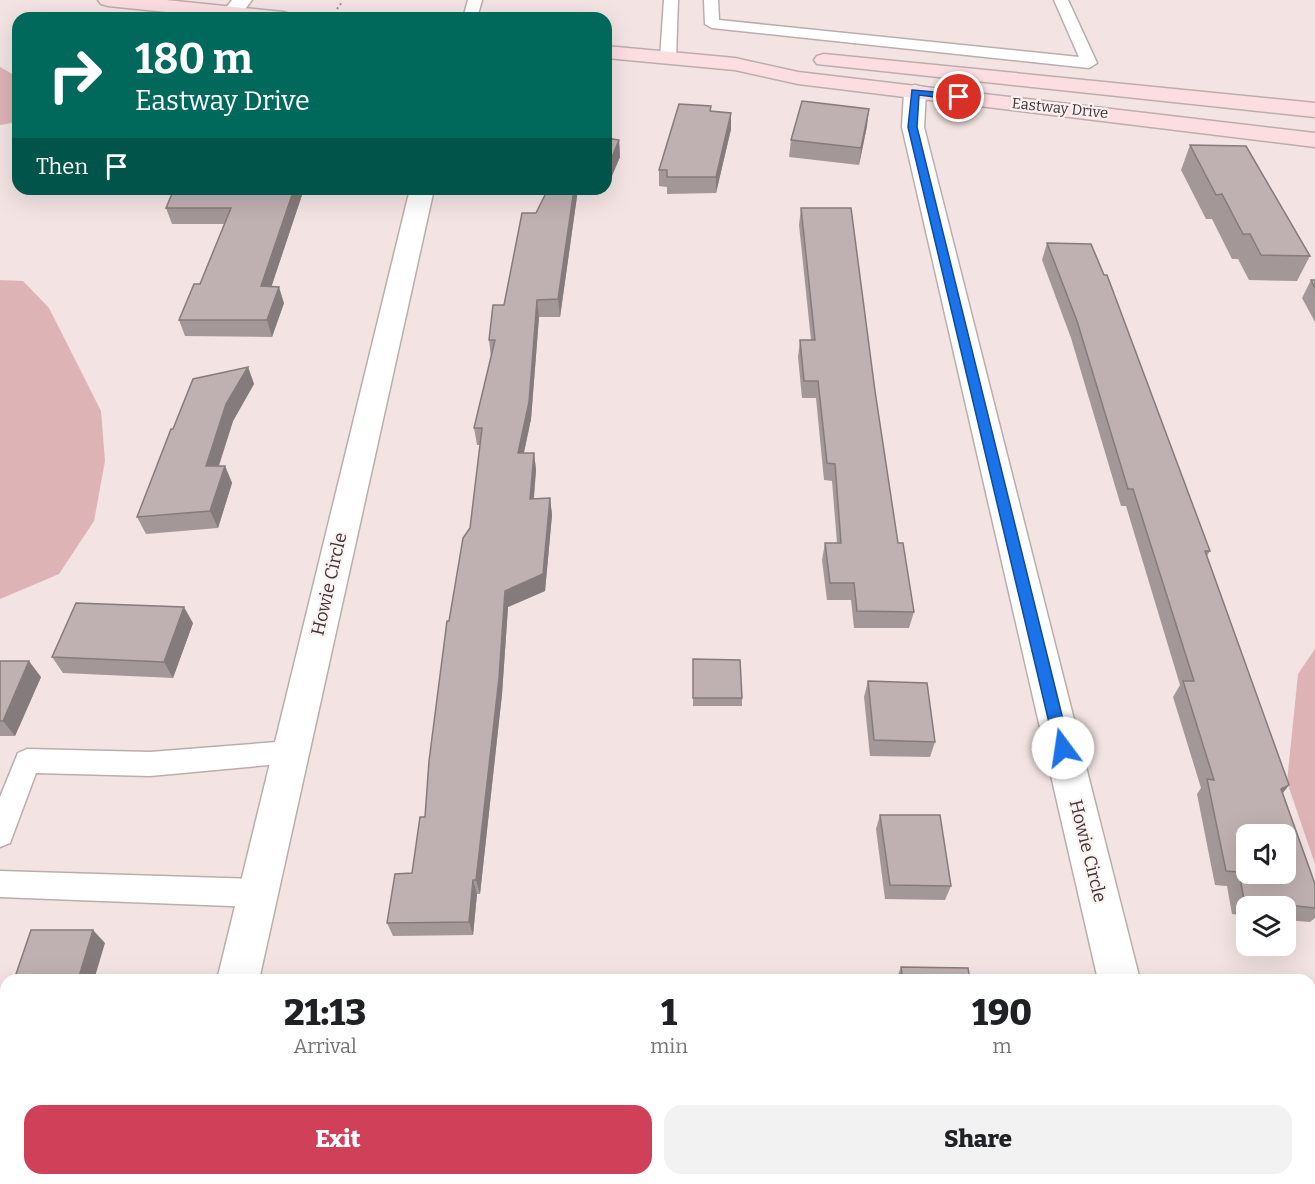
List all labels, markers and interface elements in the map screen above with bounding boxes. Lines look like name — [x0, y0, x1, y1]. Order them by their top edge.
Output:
text: 180 m — [135, 34, 253, 84]
icon: right — [36, 36, 114, 114]
pin — [933, 71, 984, 122]
icon: arrive — [942, 80, 975, 113]
text: Eastway Drive — [135, 85, 310, 117]
street label: Eastway Drive — [1011, 94, 1109, 122]
icon: arrive — [100, 150, 133, 183]
text: Then — [36, 153, 88, 180]
street label: Howie Circle — [306, 530, 352, 638]
position arrow — [1031, 716, 1095, 780]
street label: Howie Circle — [1065, 797, 1111, 905]
map controls — [1236, 824, 1296, 956]
button: sound — [1236, 824, 1296, 884]
button: layers — [1236, 896, 1296, 956]
text: 21:13 — [284, 991, 366, 1035]
text: 1 — [661, 991, 677, 1035]
text: 190 — [972, 991, 1032, 1035]
text: Arrival — [293, 1034, 357, 1058]
text: min — [650, 1034, 688, 1058]
text: m — [992, 1034, 1011, 1058]
button: Exit — [24, 1105, 652, 1174]
button: Share — [664, 1105, 1292, 1174]

